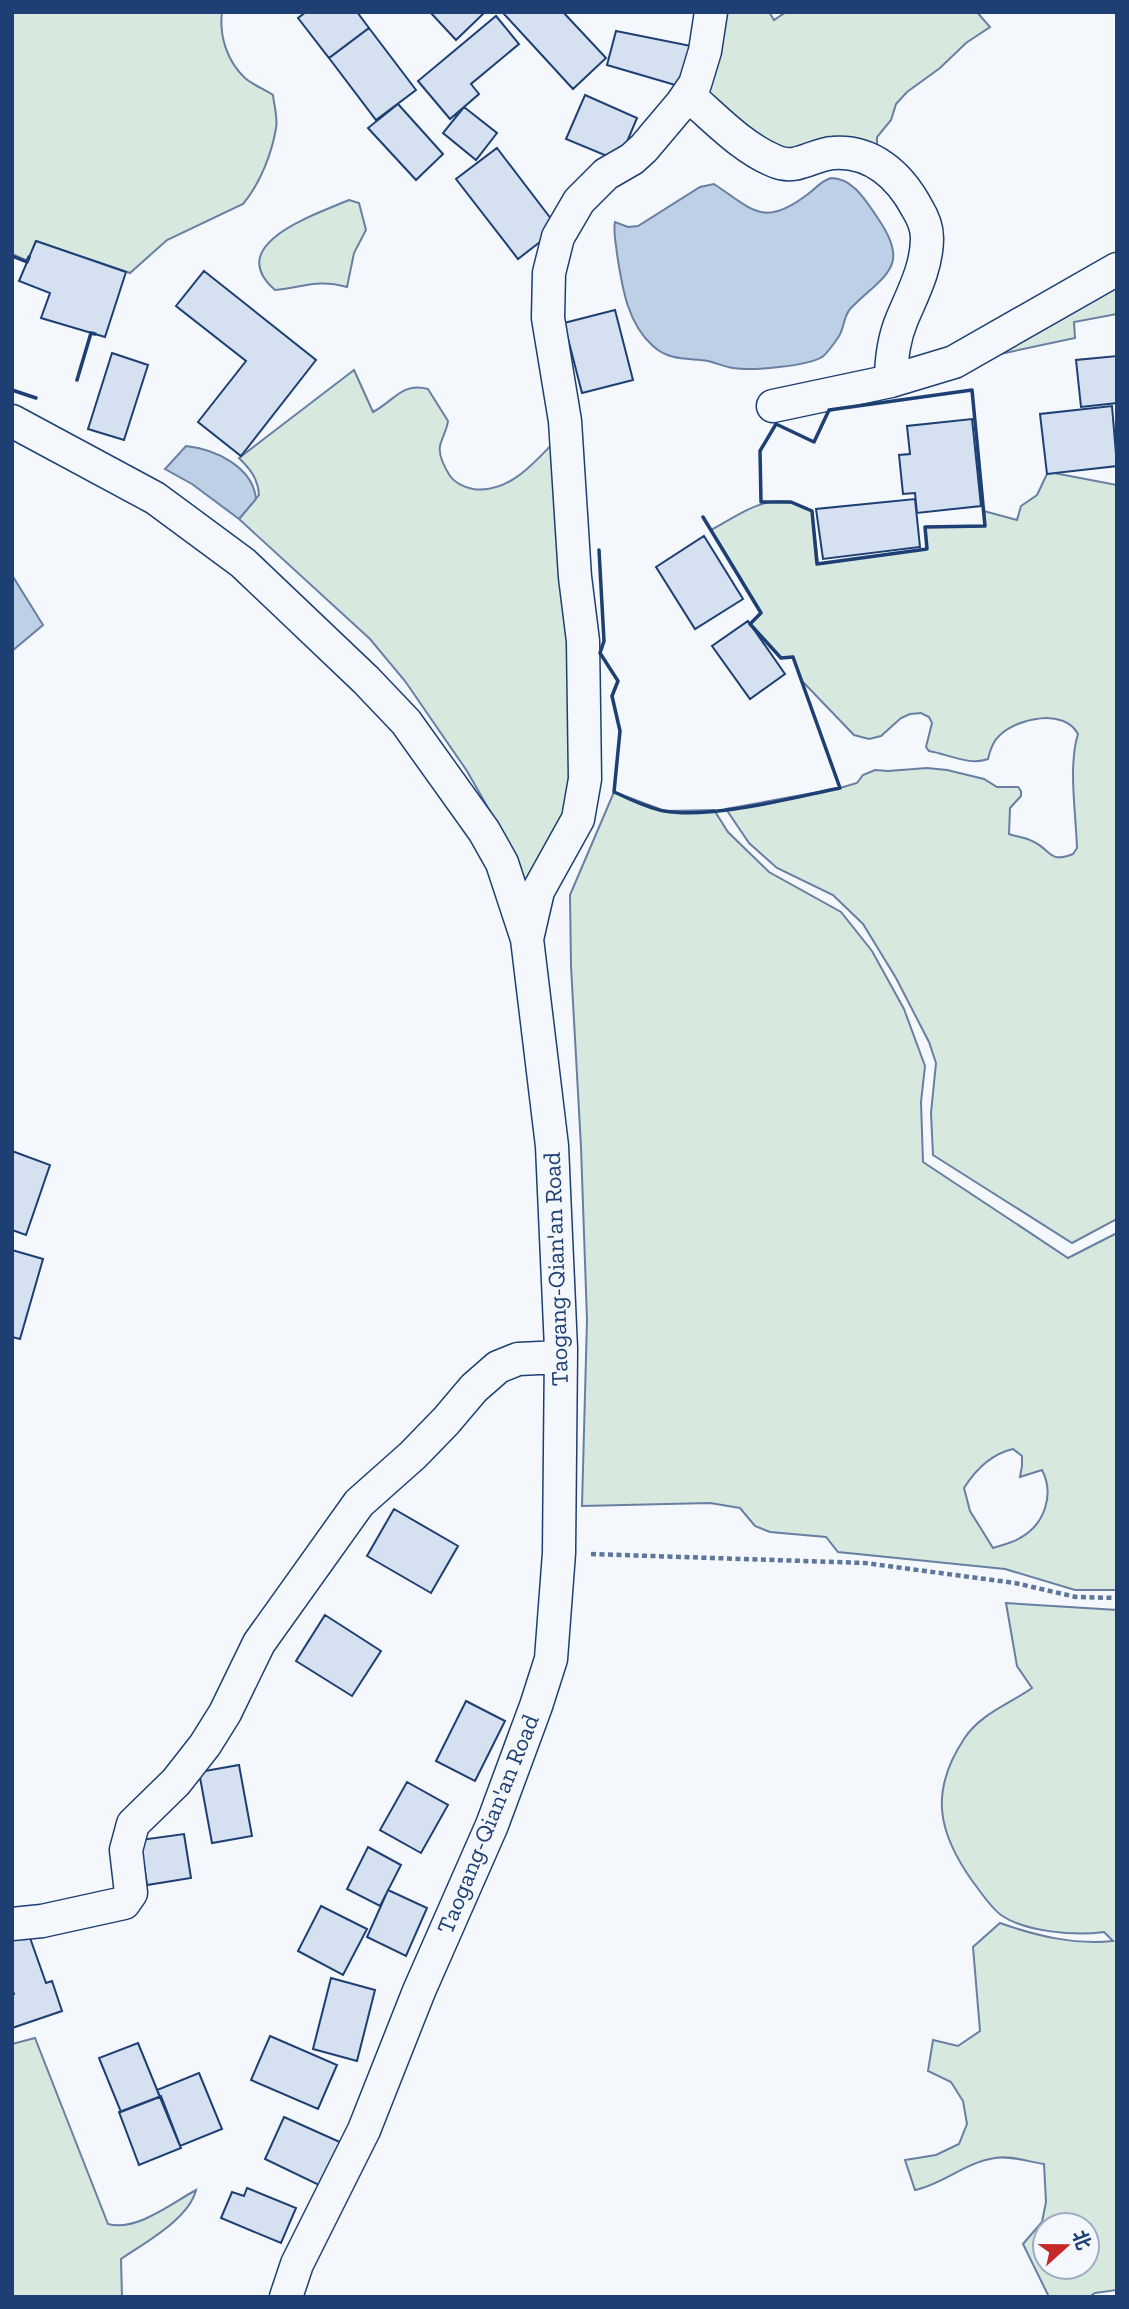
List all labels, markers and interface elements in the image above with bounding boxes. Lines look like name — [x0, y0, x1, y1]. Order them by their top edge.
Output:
street label: Taogang-Qian'an Road — [537, 1152, 574, 1386]
street label: Taogang-Qian'an Road — [430, 1710, 545, 1938]
north arrow — [1031, 2211, 1101, 2281]
text: 北 — [1067, 2227, 1096, 2253]

